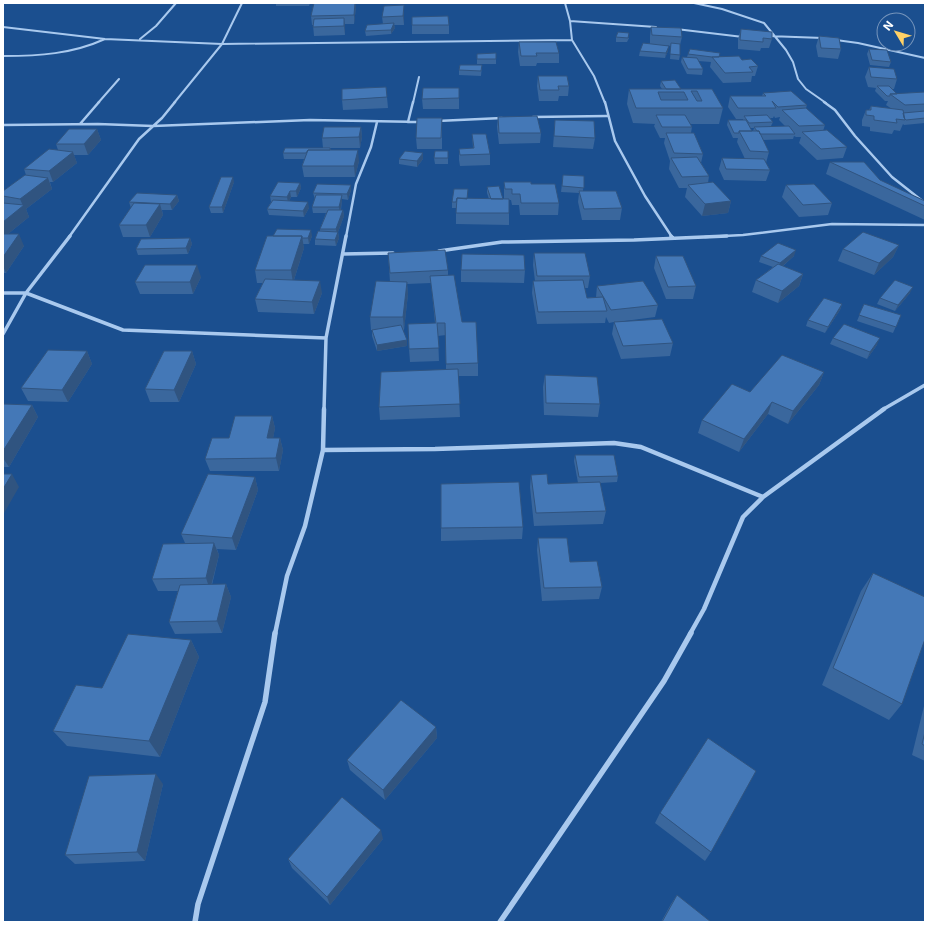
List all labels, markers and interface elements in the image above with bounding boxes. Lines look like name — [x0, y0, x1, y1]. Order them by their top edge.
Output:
north arrow — [876, 12, 916, 52]
text: N — [880, 18, 896, 33]

